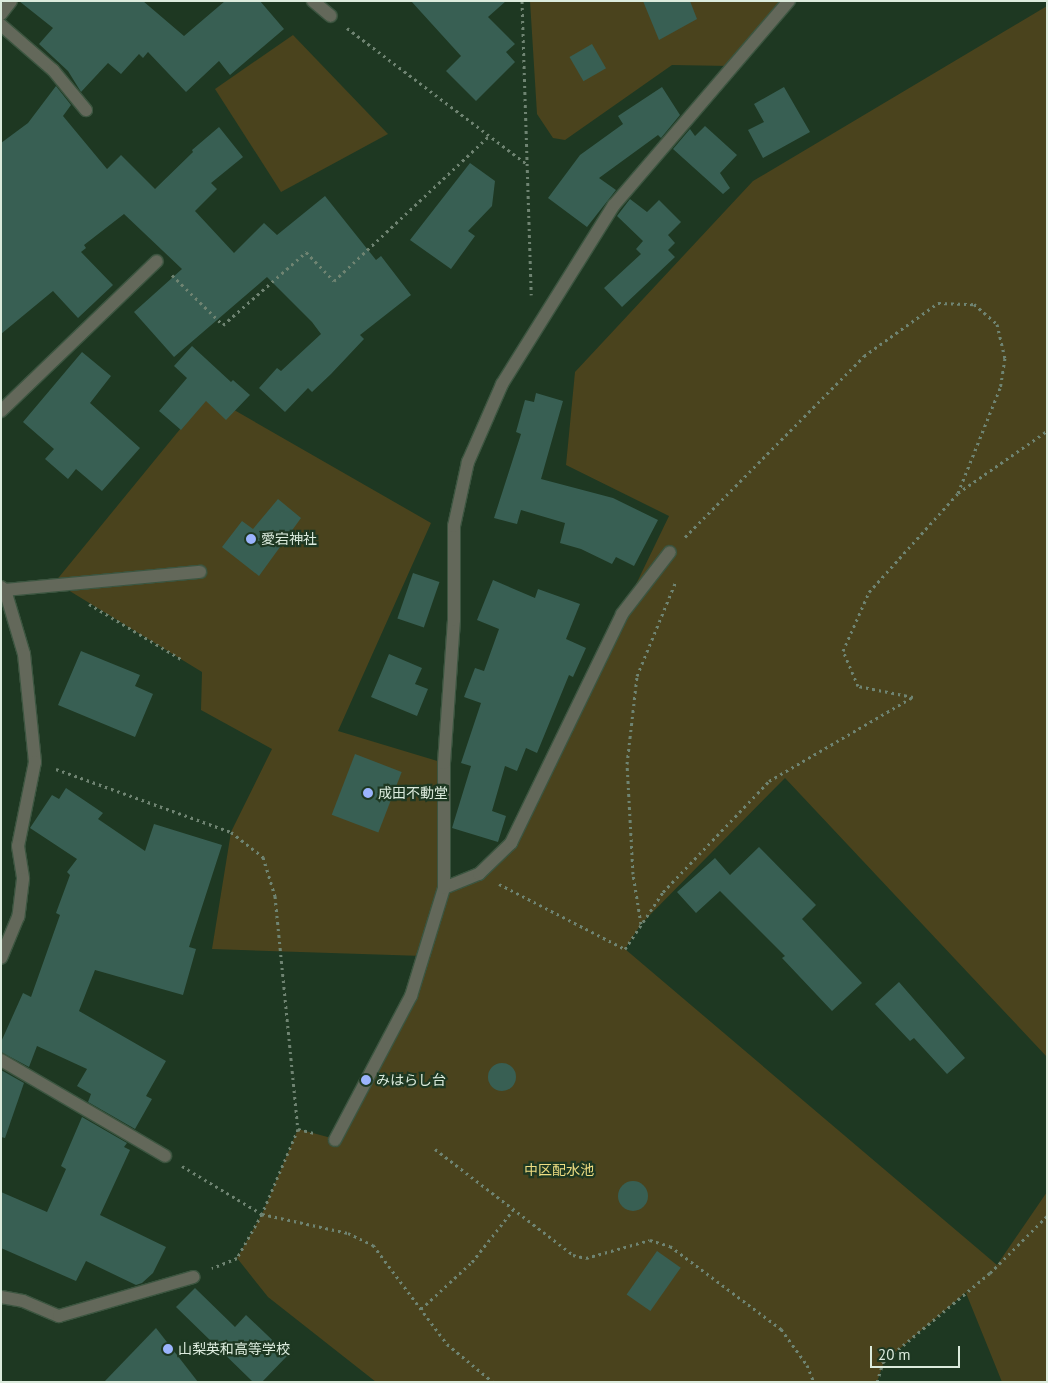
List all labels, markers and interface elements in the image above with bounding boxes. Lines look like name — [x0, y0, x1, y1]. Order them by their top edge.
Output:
place label: 愛宕神社 — [261, 531, 317, 547]
marker: 愛宕神社 — [245, 533, 257, 545]
place label: 成田不動堂 — [378, 785, 448, 801]
marker: 成田不動堂 — [362, 787, 374, 799]
place label: みはらし台 — [376, 1072, 446, 1088]
marker: みはらし台 — [360, 1074, 372, 1086]
park label: 中区配水池 — [524, 1162, 594, 1178]
scale bar — [873, 1336, 963, 1368]
place label: 山梨英和高等学校 — [178, 1341, 290, 1357]
marker: 山梨英和高等学校 — [162, 1343, 174, 1355]
text: 20 m — [878, 1345, 911, 1364]

